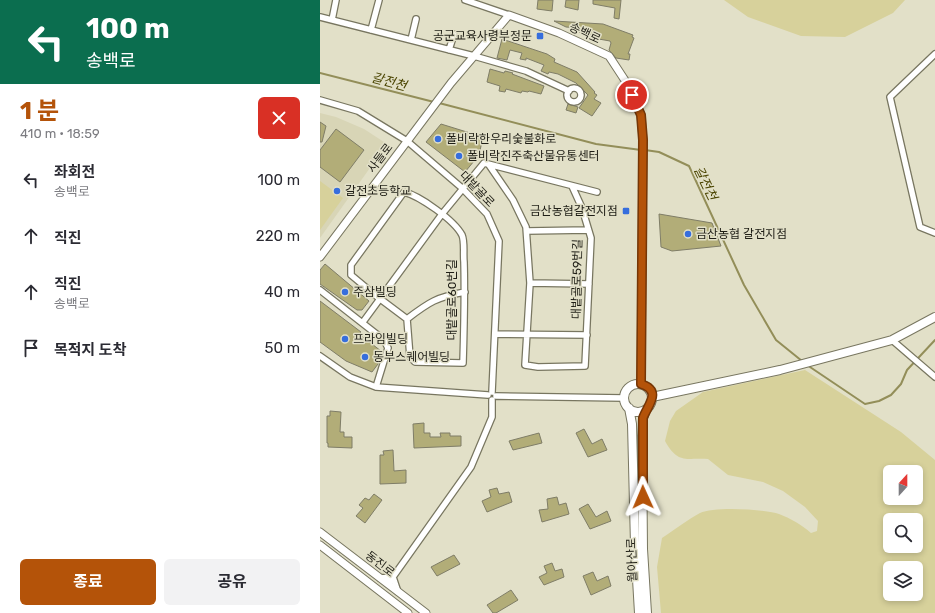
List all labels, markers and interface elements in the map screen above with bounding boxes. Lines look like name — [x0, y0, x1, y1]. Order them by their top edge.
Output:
text: 100 m — [86, 12, 170, 45]
icon: left — [20, 16, 72, 68]
street label: 송백로 — [567, 20, 603, 46]
place label: 공군교육사령부정문 — [433, 29, 532, 43]
marker: 공군교육사령부정문 — [535, 31, 545, 41]
text: 송백로 — [86, 50, 136, 72]
water label: 갈전천 — [370, 70, 409, 94]
pin — [615, 78, 649, 112]
icon: arrive — [621, 84, 643, 106]
text: 1 분 — [20, 97, 59, 125]
button: close — [258, 97, 300, 139]
text: 410 m · 18:59 — [20, 126, 100, 141]
place label: 폴비락한우리숯불화로 — [446, 132, 556, 146]
marker: 폴비락한우리숯불화로 — [433, 134, 443, 144]
street label: 사들로 — [364, 141, 396, 175]
place label: 폴비락진주축산물유통센터 — [467, 149, 599, 163]
marker: 폴비락진주축산물유통센터 — [454, 151, 464, 161]
text: 좌회전 — [54, 163, 95, 181]
water label: 갈전천 — [691, 164, 721, 204]
street label: 대밭골로 — [457, 168, 497, 210]
icon: left — [20, 169, 42, 191]
text: 100 m — [258, 171, 300, 189]
text: 송백로 — [54, 184, 90, 199]
place label: 갈전초등학교 — [345, 184, 411, 198]
marker: 갈전초등학교 — [332, 186, 342, 196]
place label: 금산농협갈전지점 — [530, 204, 618, 218]
marker: 금산농협갈전지점 — [621, 206, 631, 216]
icon: ahead — [20, 225, 42, 247]
text: 220 m — [256, 227, 300, 245]
place label: 금산농협 갈전지점 — [696, 227, 787, 241]
text: 직진 — [54, 229, 82, 247]
marker: 금산농협 갈전지점 — [683, 229, 693, 239]
street label: 대밭골로59번길 — [569, 239, 585, 319]
street label: 대밭골로60번길 — [445, 259, 459, 341]
text: 직진 — [54, 275, 82, 293]
icon: ahead — [20, 281, 42, 303]
text: 40 m — [264, 283, 300, 301]
place label: 주삼빌딩 — [353, 285, 397, 299]
marker: 주삼빌딩 — [340, 287, 350, 297]
text: 송백로 — [54, 296, 90, 311]
place label: 프라임빌딩 — [353, 332, 408, 346]
marker: 프라임빌딩 — [340, 334, 350, 344]
icon: arrive — [20, 337, 42, 359]
text: 50 m — [265, 339, 300, 357]
text: 목적지 도착 — [54, 341, 126, 359]
place label: 동부스퀘어빌딩 — [373, 350, 450, 364]
marker: 동부스퀘어빌딩 — [360, 352, 370, 362]
north arrow — [883, 465, 923, 505]
map controls — [883, 465, 923, 601]
position arrow — [622, 476, 664, 518]
button: search — [883, 513, 923, 553]
street label: 월아산로 — [624, 538, 640, 582]
street label: 동진로 — [363, 548, 397, 580]
button: 종료 — [20, 559, 156, 605]
button: 공유 — [164, 559, 300, 605]
button: layers — [883, 561, 923, 601]

